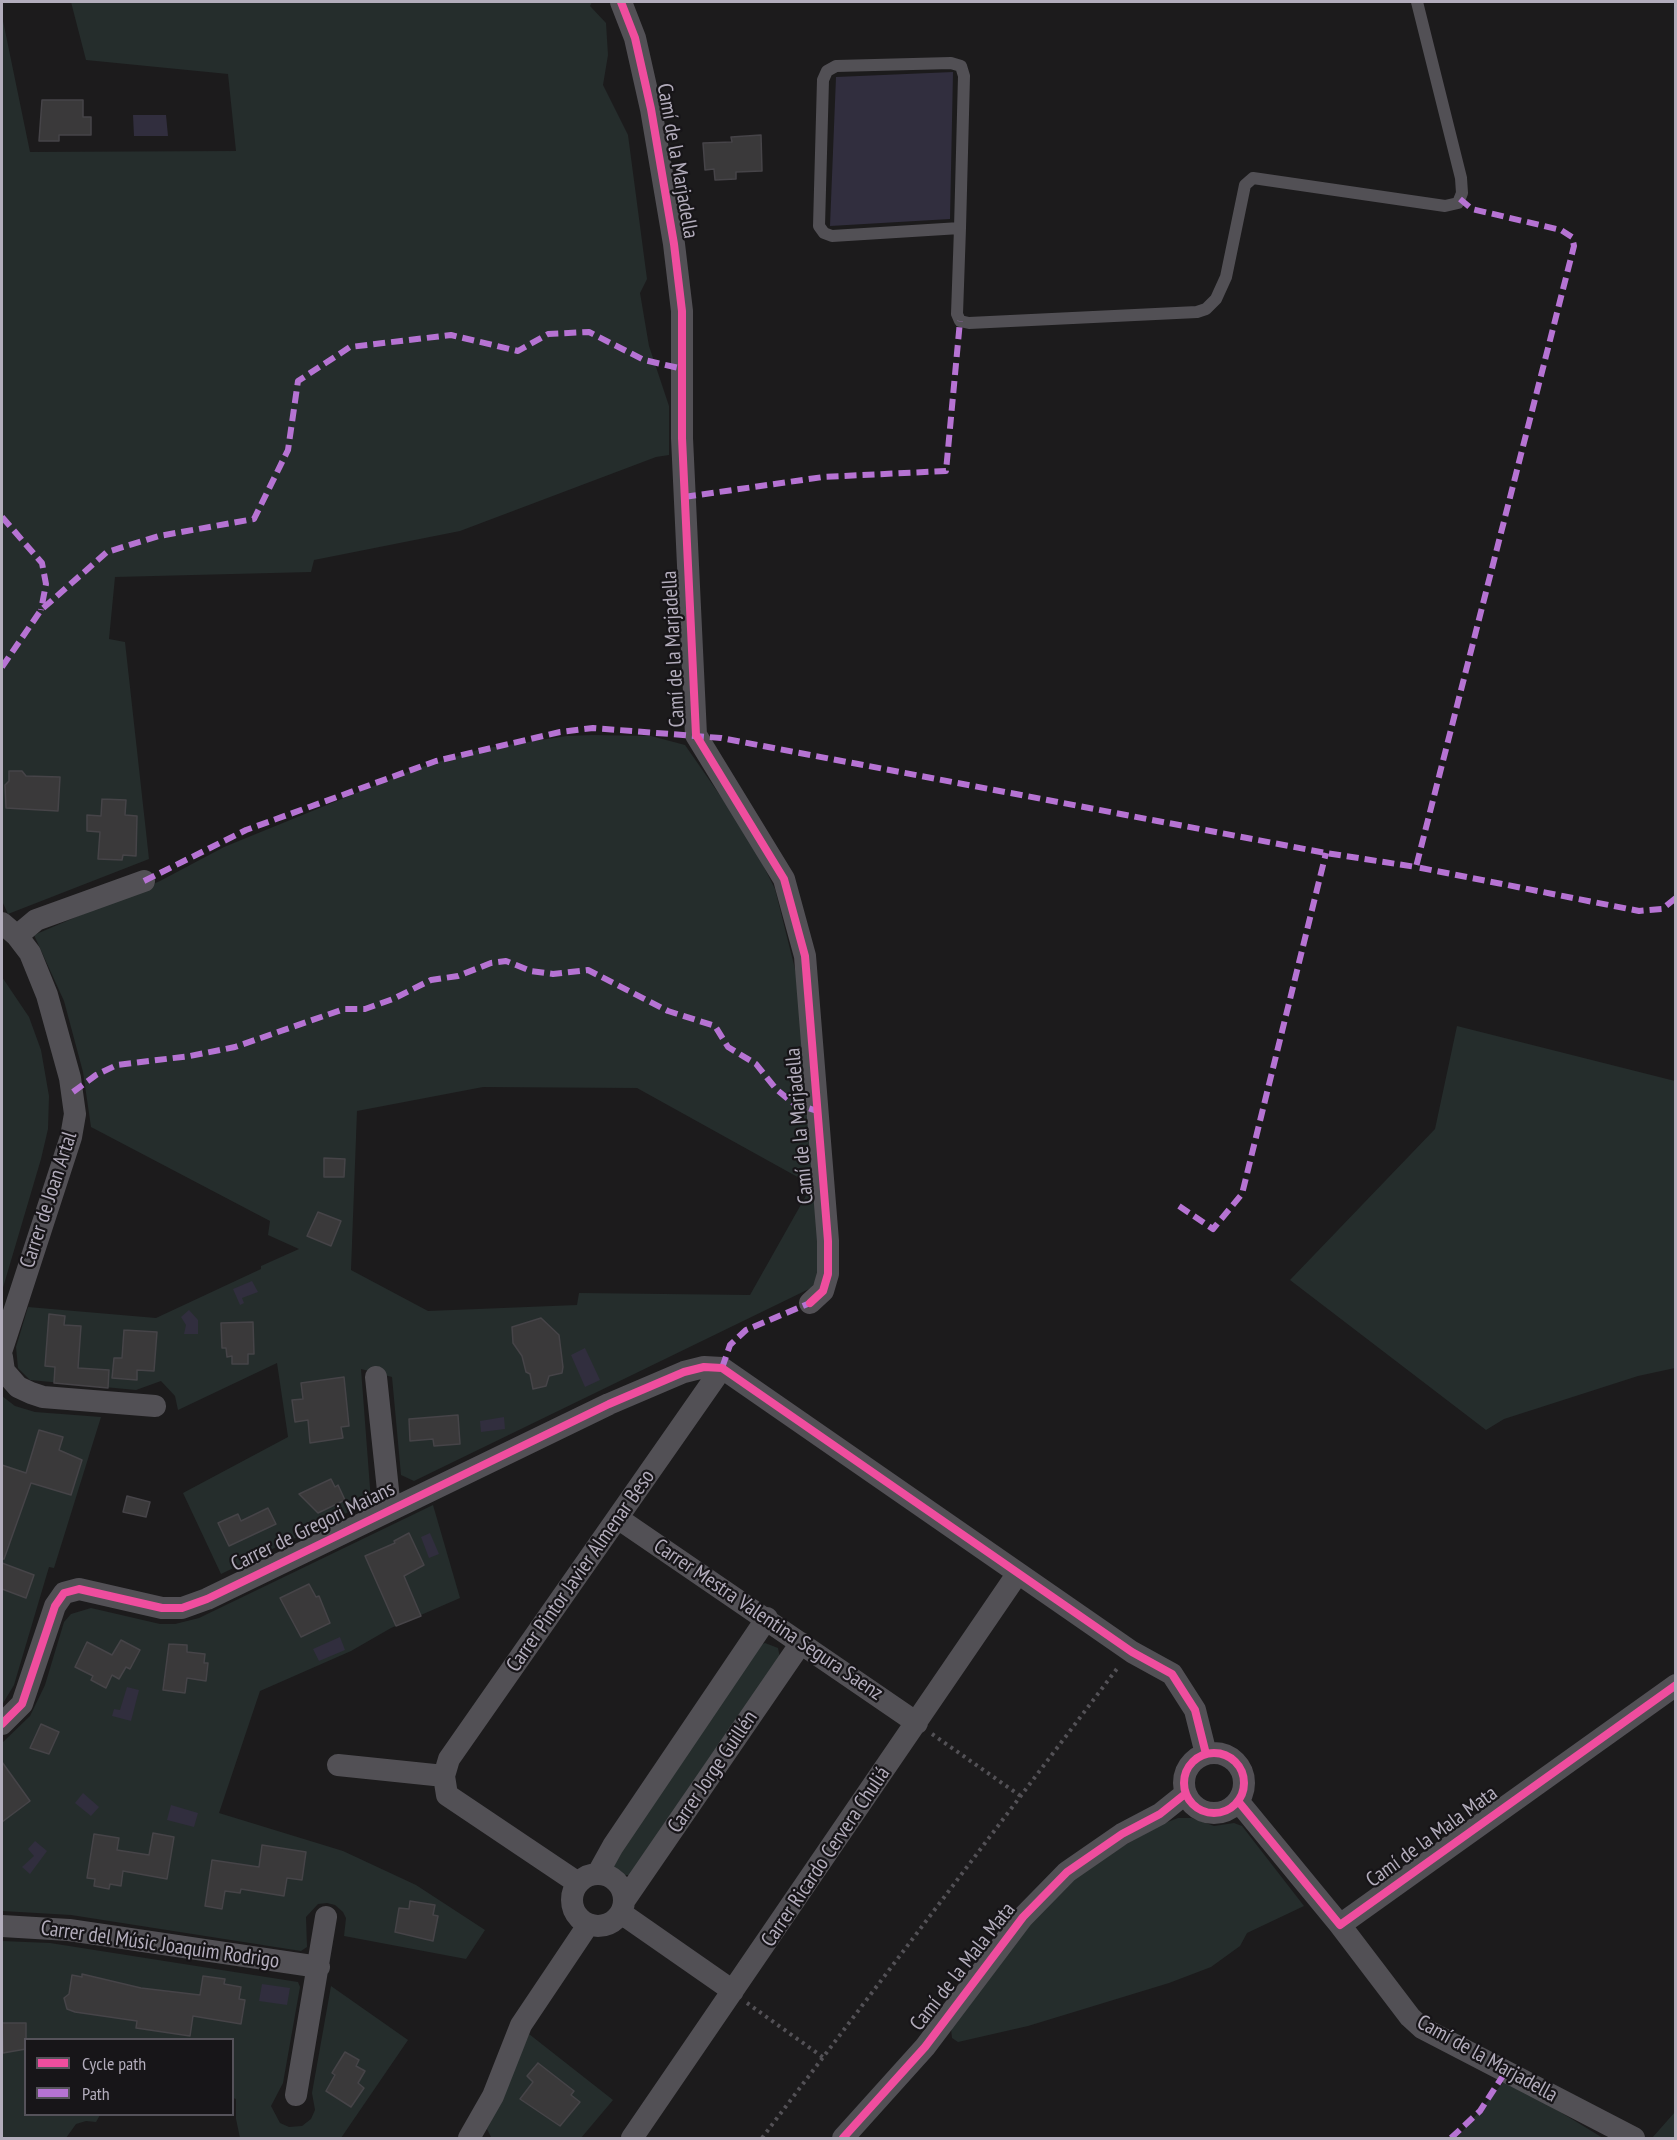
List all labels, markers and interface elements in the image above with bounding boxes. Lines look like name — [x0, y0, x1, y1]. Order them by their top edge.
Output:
street label: Camí de la Marjadella — [651, 82, 703, 240]
street label: Camí de la Marjadella — [657, 570, 691, 728]
street label: Camí de la Marjadella — [781, 1047, 819, 1205]
street label: Carrer de Joan Artal — [15, 1129, 83, 1271]
street label: Carrer Pintor Javier Almenar Beso — [502, 1465, 660, 1677]
street label: Carrer de Gregori Maians — [227, 1476, 399, 1578]
street label: Carrer Mestra Valentina Segura Saenz — [649, 1534, 887, 1706]
street label: Carrer Jorge Guillén — [663, 1706, 763, 1838]
street label: Carrer Ricardo Cervera Chuliá — [756, 1762, 896, 1952]
street label: Camí de la Mala Mata — [1362, 1781, 1502, 1893]
street label: Camí de la Mala Mata — [905, 1898, 1021, 2036]
street label: Carrer del Músic Joaquim Rodrigo — [39, 1916, 281, 1974]
street label: Camí de la Marjadella — [1412, 2010, 1562, 2108]
legend — [24, 2038, 234, 2116]
text: Cycle path — [82, 2052, 146, 2075]
text: Path — [82, 2082, 110, 2105]

